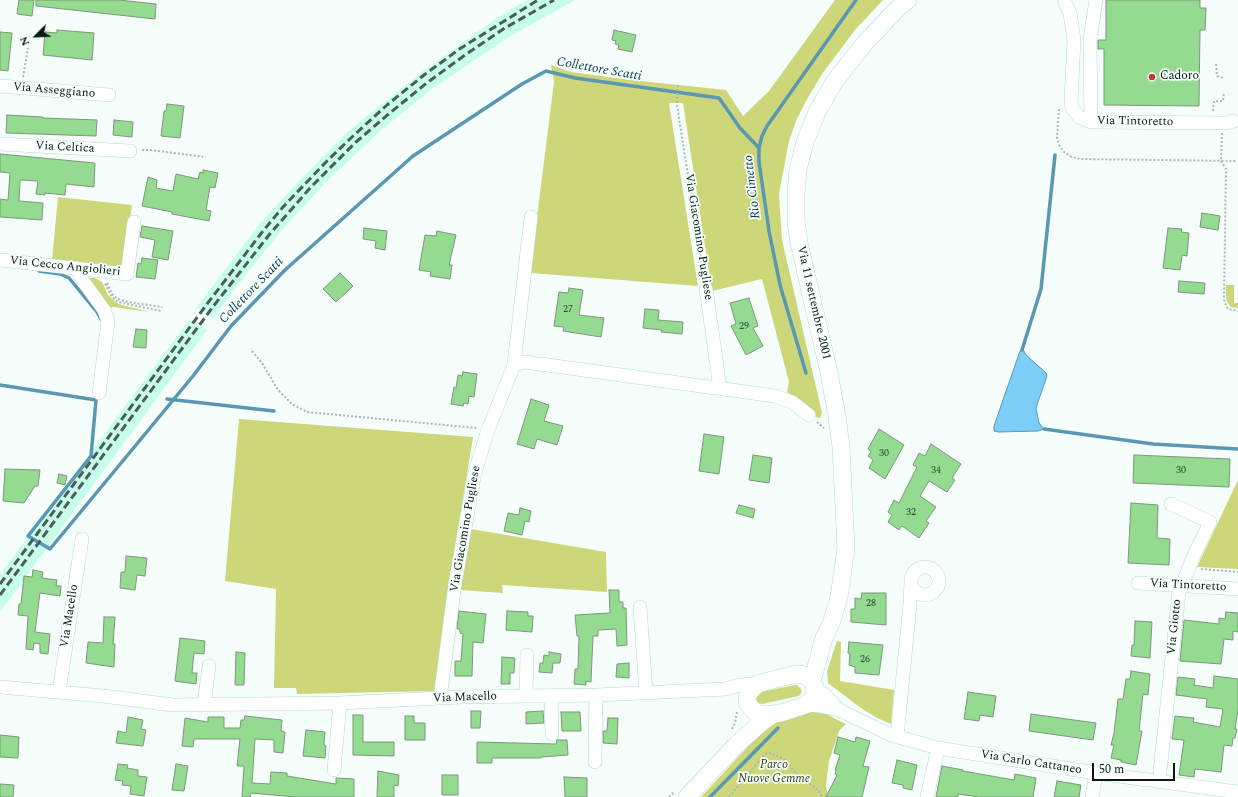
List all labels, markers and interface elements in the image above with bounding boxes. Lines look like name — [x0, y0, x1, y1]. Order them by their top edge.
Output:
north arrow — [16, 16, 56, 56]
text: N — [15, 34, 34, 49]
water label: Collettore Scatti — [555, 55, 643, 85]
place label: Cadoro — [1160, 70, 1199, 84]
marker: Cadoro — [1147, 72, 1157, 82]
street label: Via Asseggiano — [12, 80, 96, 102]
street label: Via Tintoretto — [1097, 114, 1173, 130]
street label: Via Celtica — [35, 139, 95, 157]
water label: Rio Cimetto — [741, 154, 765, 220]
street label: Via Giacomino Pugliese — [681, 173, 715, 301]
street label: Via 11 settembre 2001 — [793, 245, 833, 361]
street label: Via Cecco Angiolieri — [9, 254, 121, 280]
water label: Collettore Scatti — [217, 255, 287, 327]
house number: 27 — [563, 304, 573, 316]
house number: 29 — [739, 321, 749, 333]
house number: 30 — [879, 448, 889, 460]
street label: Via Giacomino Pugliese — [448, 465, 484, 593]
house number: 34 — [931, 465, 941, 477]
house number: 30 — [1176, 465, 1186, 477]
house number: 32 — [906, 507, 916, 519]
street label: Via Tintoretto — [1149, 577, 1227, 595]
street label: Via Macello — [58, 583, 82, 649]
house number: 28 — [866, 598, 876, 610]
street label: Via Giotto — [1165, 598, 1185, 656]
house number: 26 — [860, 654, 870, 666]
street label: Via Macello — [433, 690, 497, 706]
street label: Via Carlo Cattaneo — [979, 748, 1083, 778]
scale bar — [1094, 755, 1177, 781]
park label: Parco Nuove Gemme — [738, 759, 810, 787]
text: 50 m — [1099, 760, 1124, 779]

